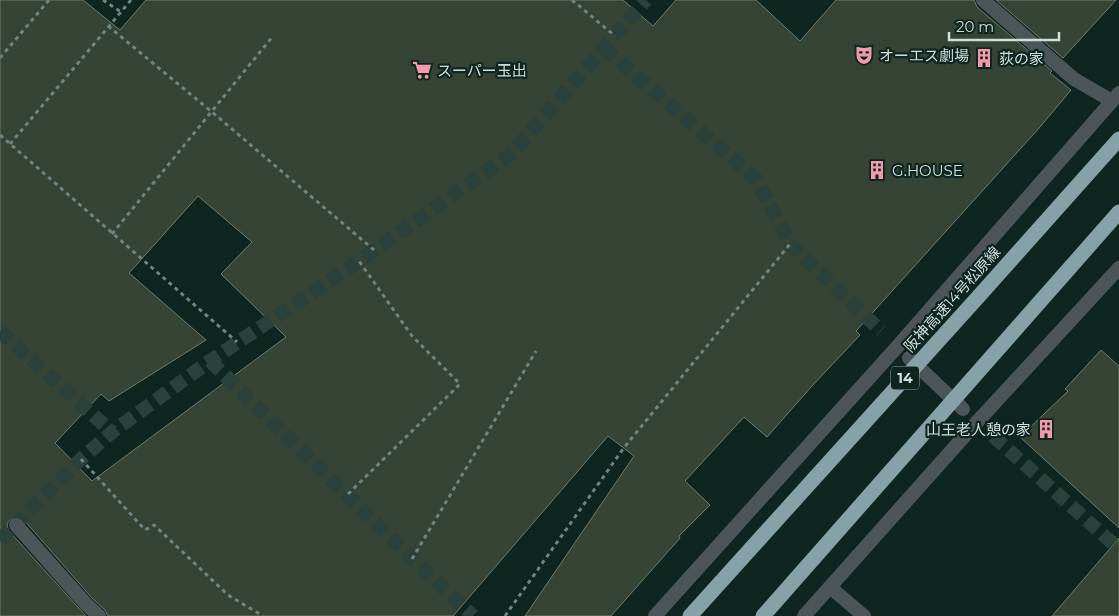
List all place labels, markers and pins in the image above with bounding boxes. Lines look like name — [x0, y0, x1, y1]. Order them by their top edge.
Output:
theatre icon: オーエス劇場 — [853, 44, 875, 66]
place label: オーエス劇場 — [879, 46, 969, 65]
building icon: 荻の家 — [973, 47, 995, 69]
place label: 荻の家 — [999, 49, 1044, 68]
supermarket icon: スーパー玉出 — [411, 59, 433, 81]
place label: スーパー玉出 — [437, 61, 527, 80]
building icon: G.HOUSE — [866, 159, 888, 181]
place label: G.HOUSE — [892, 161, 963, 180]
building icon: 山王老人憩の家 — [1035, 418, 1057, 440]
place label: 山王老人憩の家 — [926, 420, 1031, 439]

